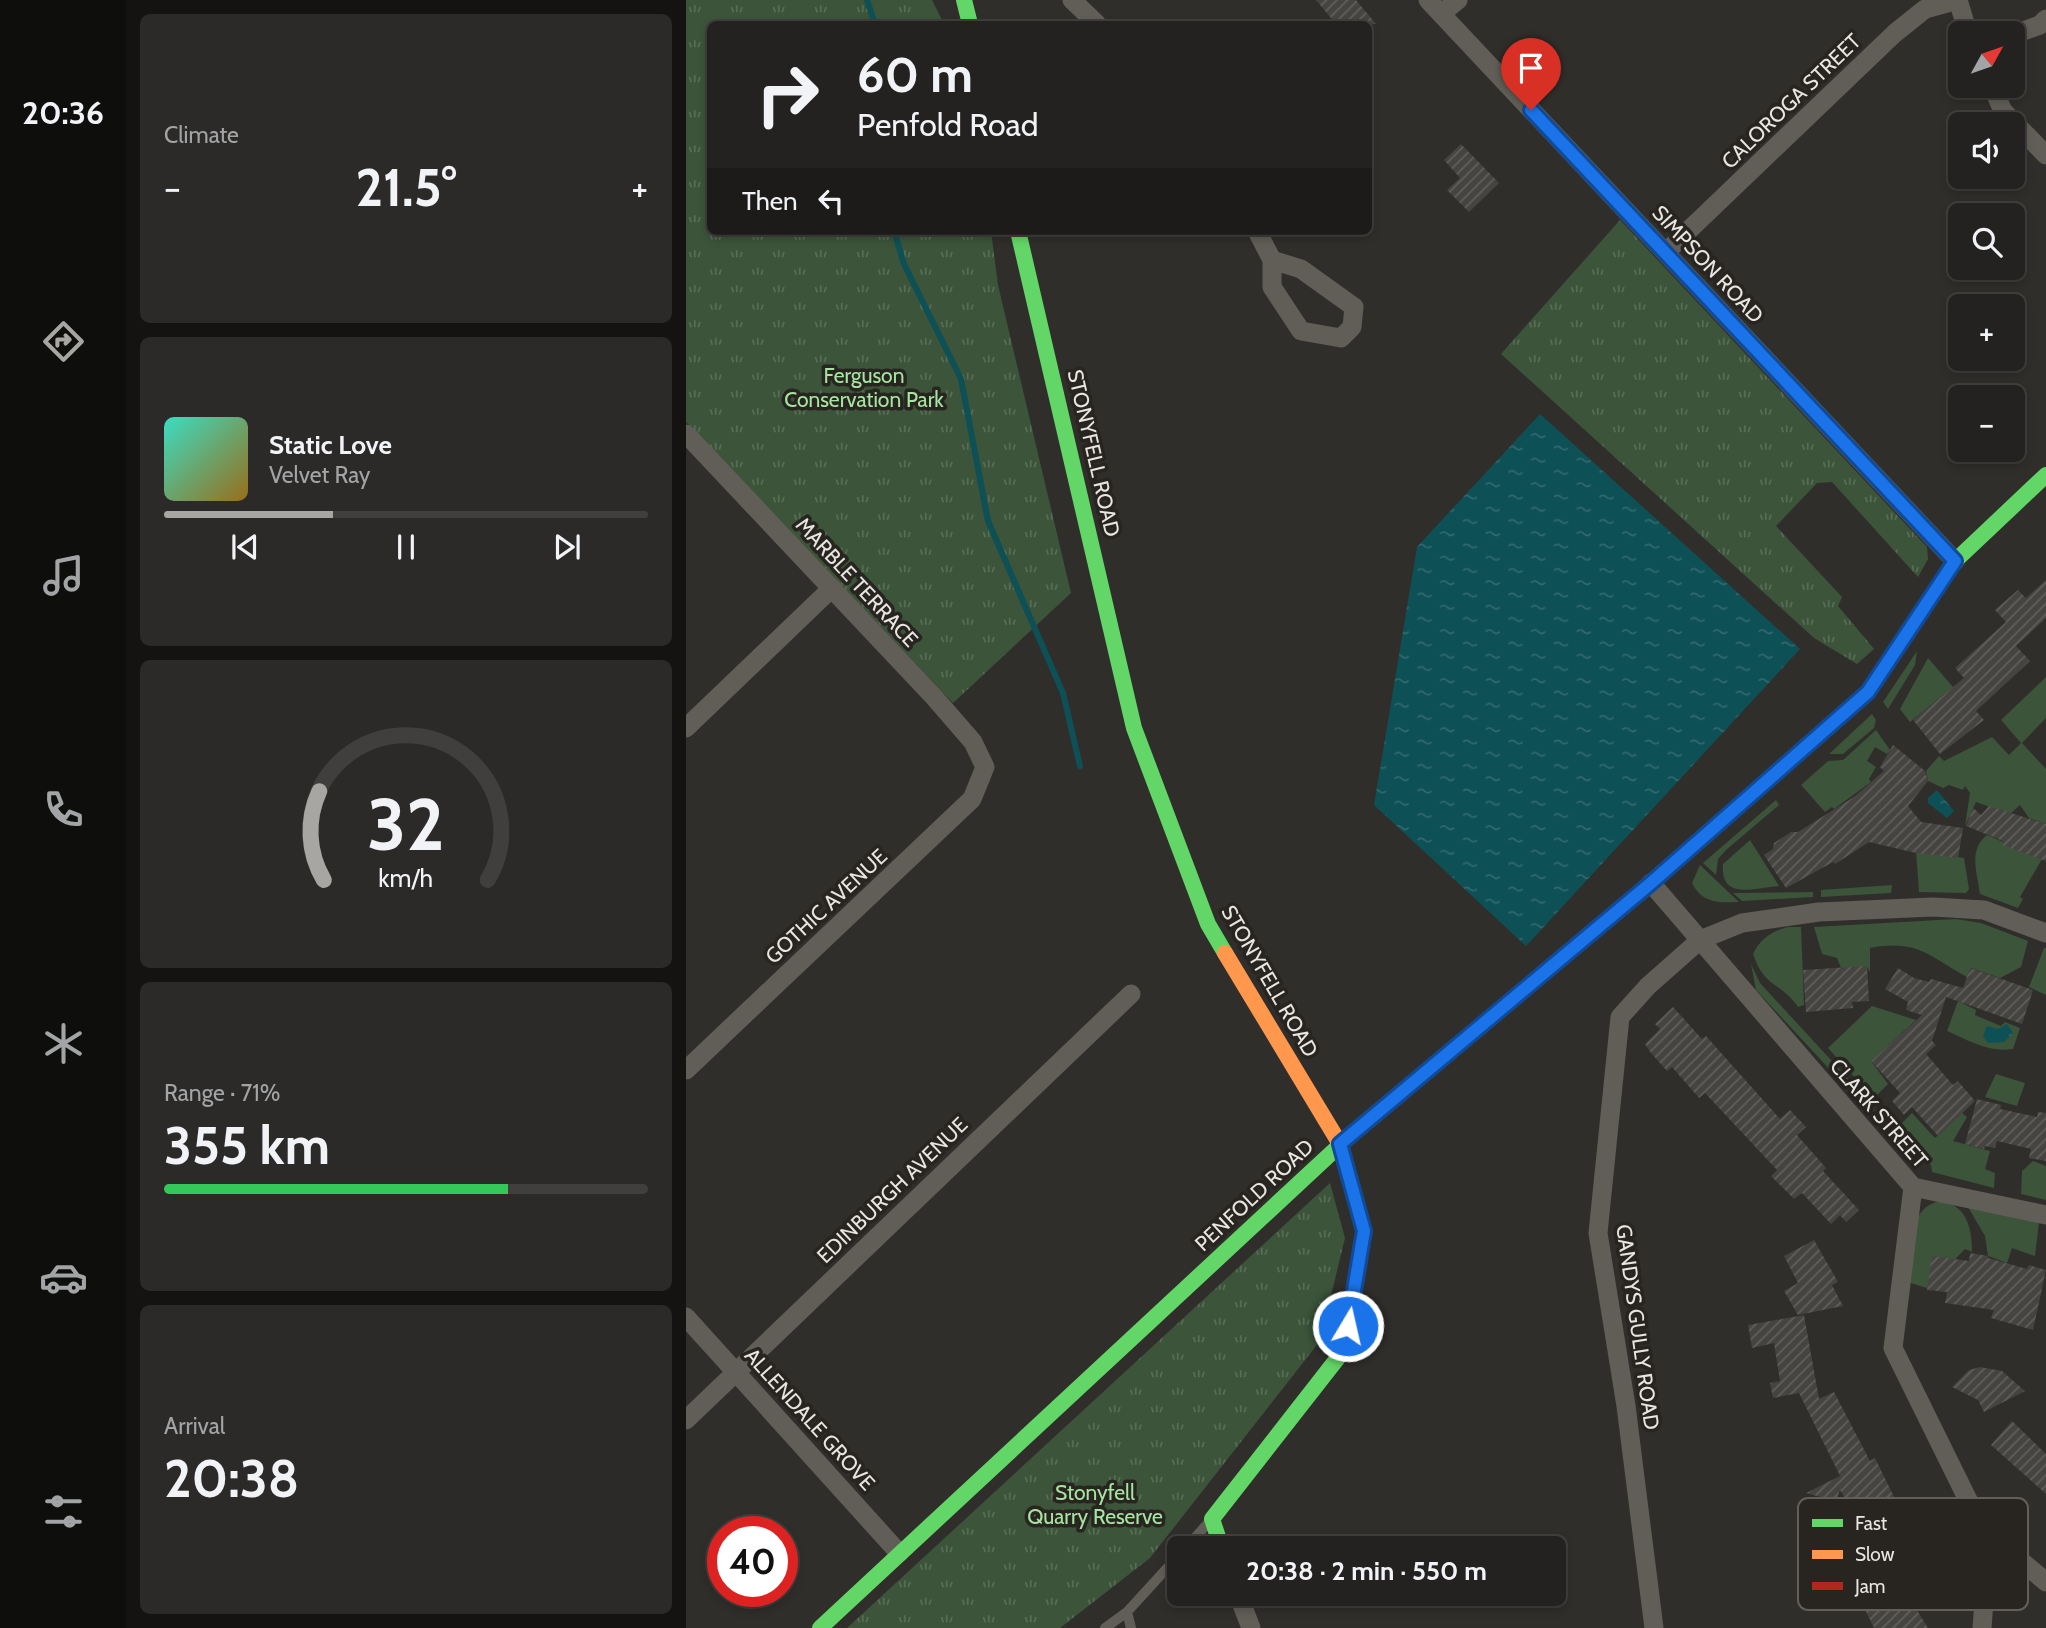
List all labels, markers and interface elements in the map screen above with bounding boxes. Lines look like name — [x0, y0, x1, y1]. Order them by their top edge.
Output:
north arrow — [1948, 21, 2025, 98]
map controls — [1948, 21, 2025, 462]
street label: CALOROGA STREET — [1716, 28, 1866, 174]
pin — [1501, 38, 1561, 110]
text: 60 m — [857, 45, 973, 104]
icon: right — [742, 49, 833, 140]
icon: arrive — [1512, 49, 1550, 87]
text: 20:36 — [22, 93, 104, 132]
text: Penfold Road — [857, 105, 1039, 144]
button: sound — [1948, 112, 2025, 189]
text: Climate — [164, 121, 239, 149]
text: 21.5° — [355, 156, 457, 219]
text: − — [164, 164, 181, 211]
text: + — [631, 164, 648, 211]
icon: left — [812, 182, 850, 220]
text: Then — [742, 185, 798, 217]
street label: SIMPSON ROAD — [1647, 200, 1769, 328]
button: search — [1948, 203, 2025, 280]
button: + — [1948, 294, 2025, 371]
icon: directions — [39, 317, 88, 366]
park label: Ferguson Conservation Park — [784, 363, 944, 412]
street label: STONYFELL ROAD — [1063, 367, 1125, 539]
button: − — [1948, 385, 2025, 462]
text: Static Love — [269, 429, 392, 461]
text: Velvet Ray — [269, 461, 370, 489]
street label: MARBLE TERRACE — [791, 512, 923, 652]
icon: previous — [226, 528, 264, 566]
icon: pause — [387, 528, 425, 566]
icon: next — [548, 528, 586, 566]
icon: music — [39, 551, 88, 600]
text: 32 — [367, 780, 445, 868]
icon: phone — [39, 785, 88, 834]
street label: GOTHIC AVENUE — [760, 843, 892, 969]
text: km/h — [379, 863, 433, 893]
street label: STONYFELL ROAD — [1216, 901, 1324, 1061]
icon: climate — [39, 1019, 88, 1068]
street label: CLARK STREET — [1825, 1053, 1933, 1173]
text: Range · 71% — [164, 1079, 280, 1107]
street label: EDINBURGH AVENUE — [812, 1112, 972, 1268]
text: 355 km — [164, 1114, 330, 1177]
street label: PENFOLD ROAD — [1190, 1134, 1318, 1256]
street label: GANDYS GULLY ROAD — [1611, 1223, 1665, 1431]
icon: car — [39, 1253, 88, 1302]
position arrow — [1311, 1289, 1385, 1363]
street label: ALLENDALE GROVE — [740, 1343, 880, 1495]
text: Arrival — [164, 1412, 225, 1440]
text: 20:38 — [164, 1447, 299, 1510]
park label: Stonyfell Quarry Reserve — [1027, 1480, 1163, 1529]
icon: filters — [39, 1487, 88, 1536]
legend — [1798, 1498, 2028, 1610]
text: Fast — [1855, 1512, 1888, 1535]
speed limit sign: 40 — [707, 1516, 798, 1607]
text: Slow — [1855, 1543, 1895, 1566]
text: 20:38 · 2 min · 550 m — [1246, 1555, 1487, 1587]
text: Jam — [1854, 1575, 1885, 1598]

